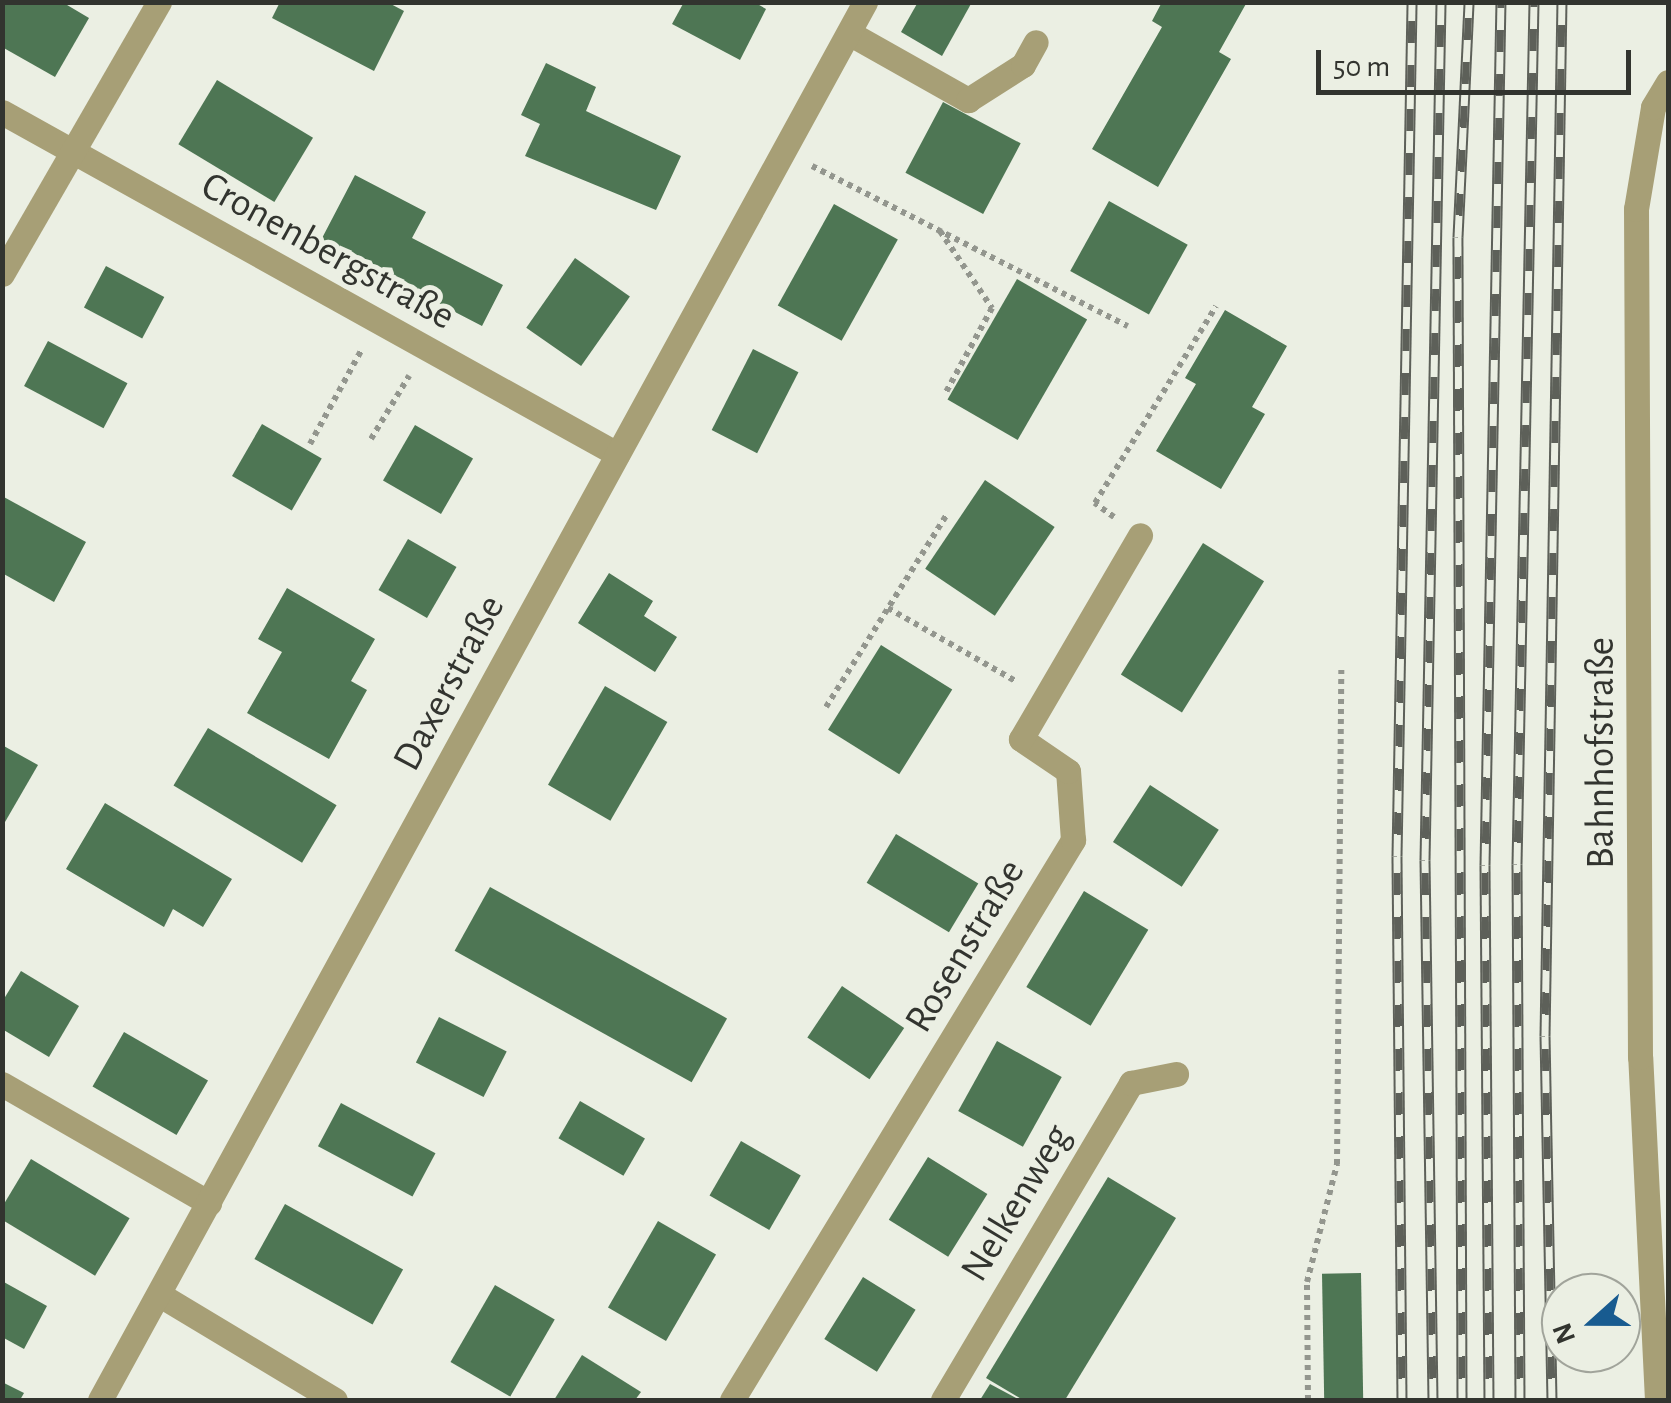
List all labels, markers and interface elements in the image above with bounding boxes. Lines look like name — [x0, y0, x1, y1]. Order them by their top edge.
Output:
scale bar — [1321, 30, 1636, 92]
text: 50 m — [1333, 52, 1390, 82]
street label: Cronenbergstraße — [193, 162, 463, 340]
street label: Daxerstraße — [383, 587, 515, 779]
street label: Bahnhofstraße — [1577, 637, 1625, 869]
street label: Rosenstraße — [895, 851, 1035, 1041]
street label: Nelkenweg — [950, 1116, 1082, 1290]
north arrow — [1541, 1273, 1641, 1373]
text: N — [1548, 1319, 1581, 1347]

